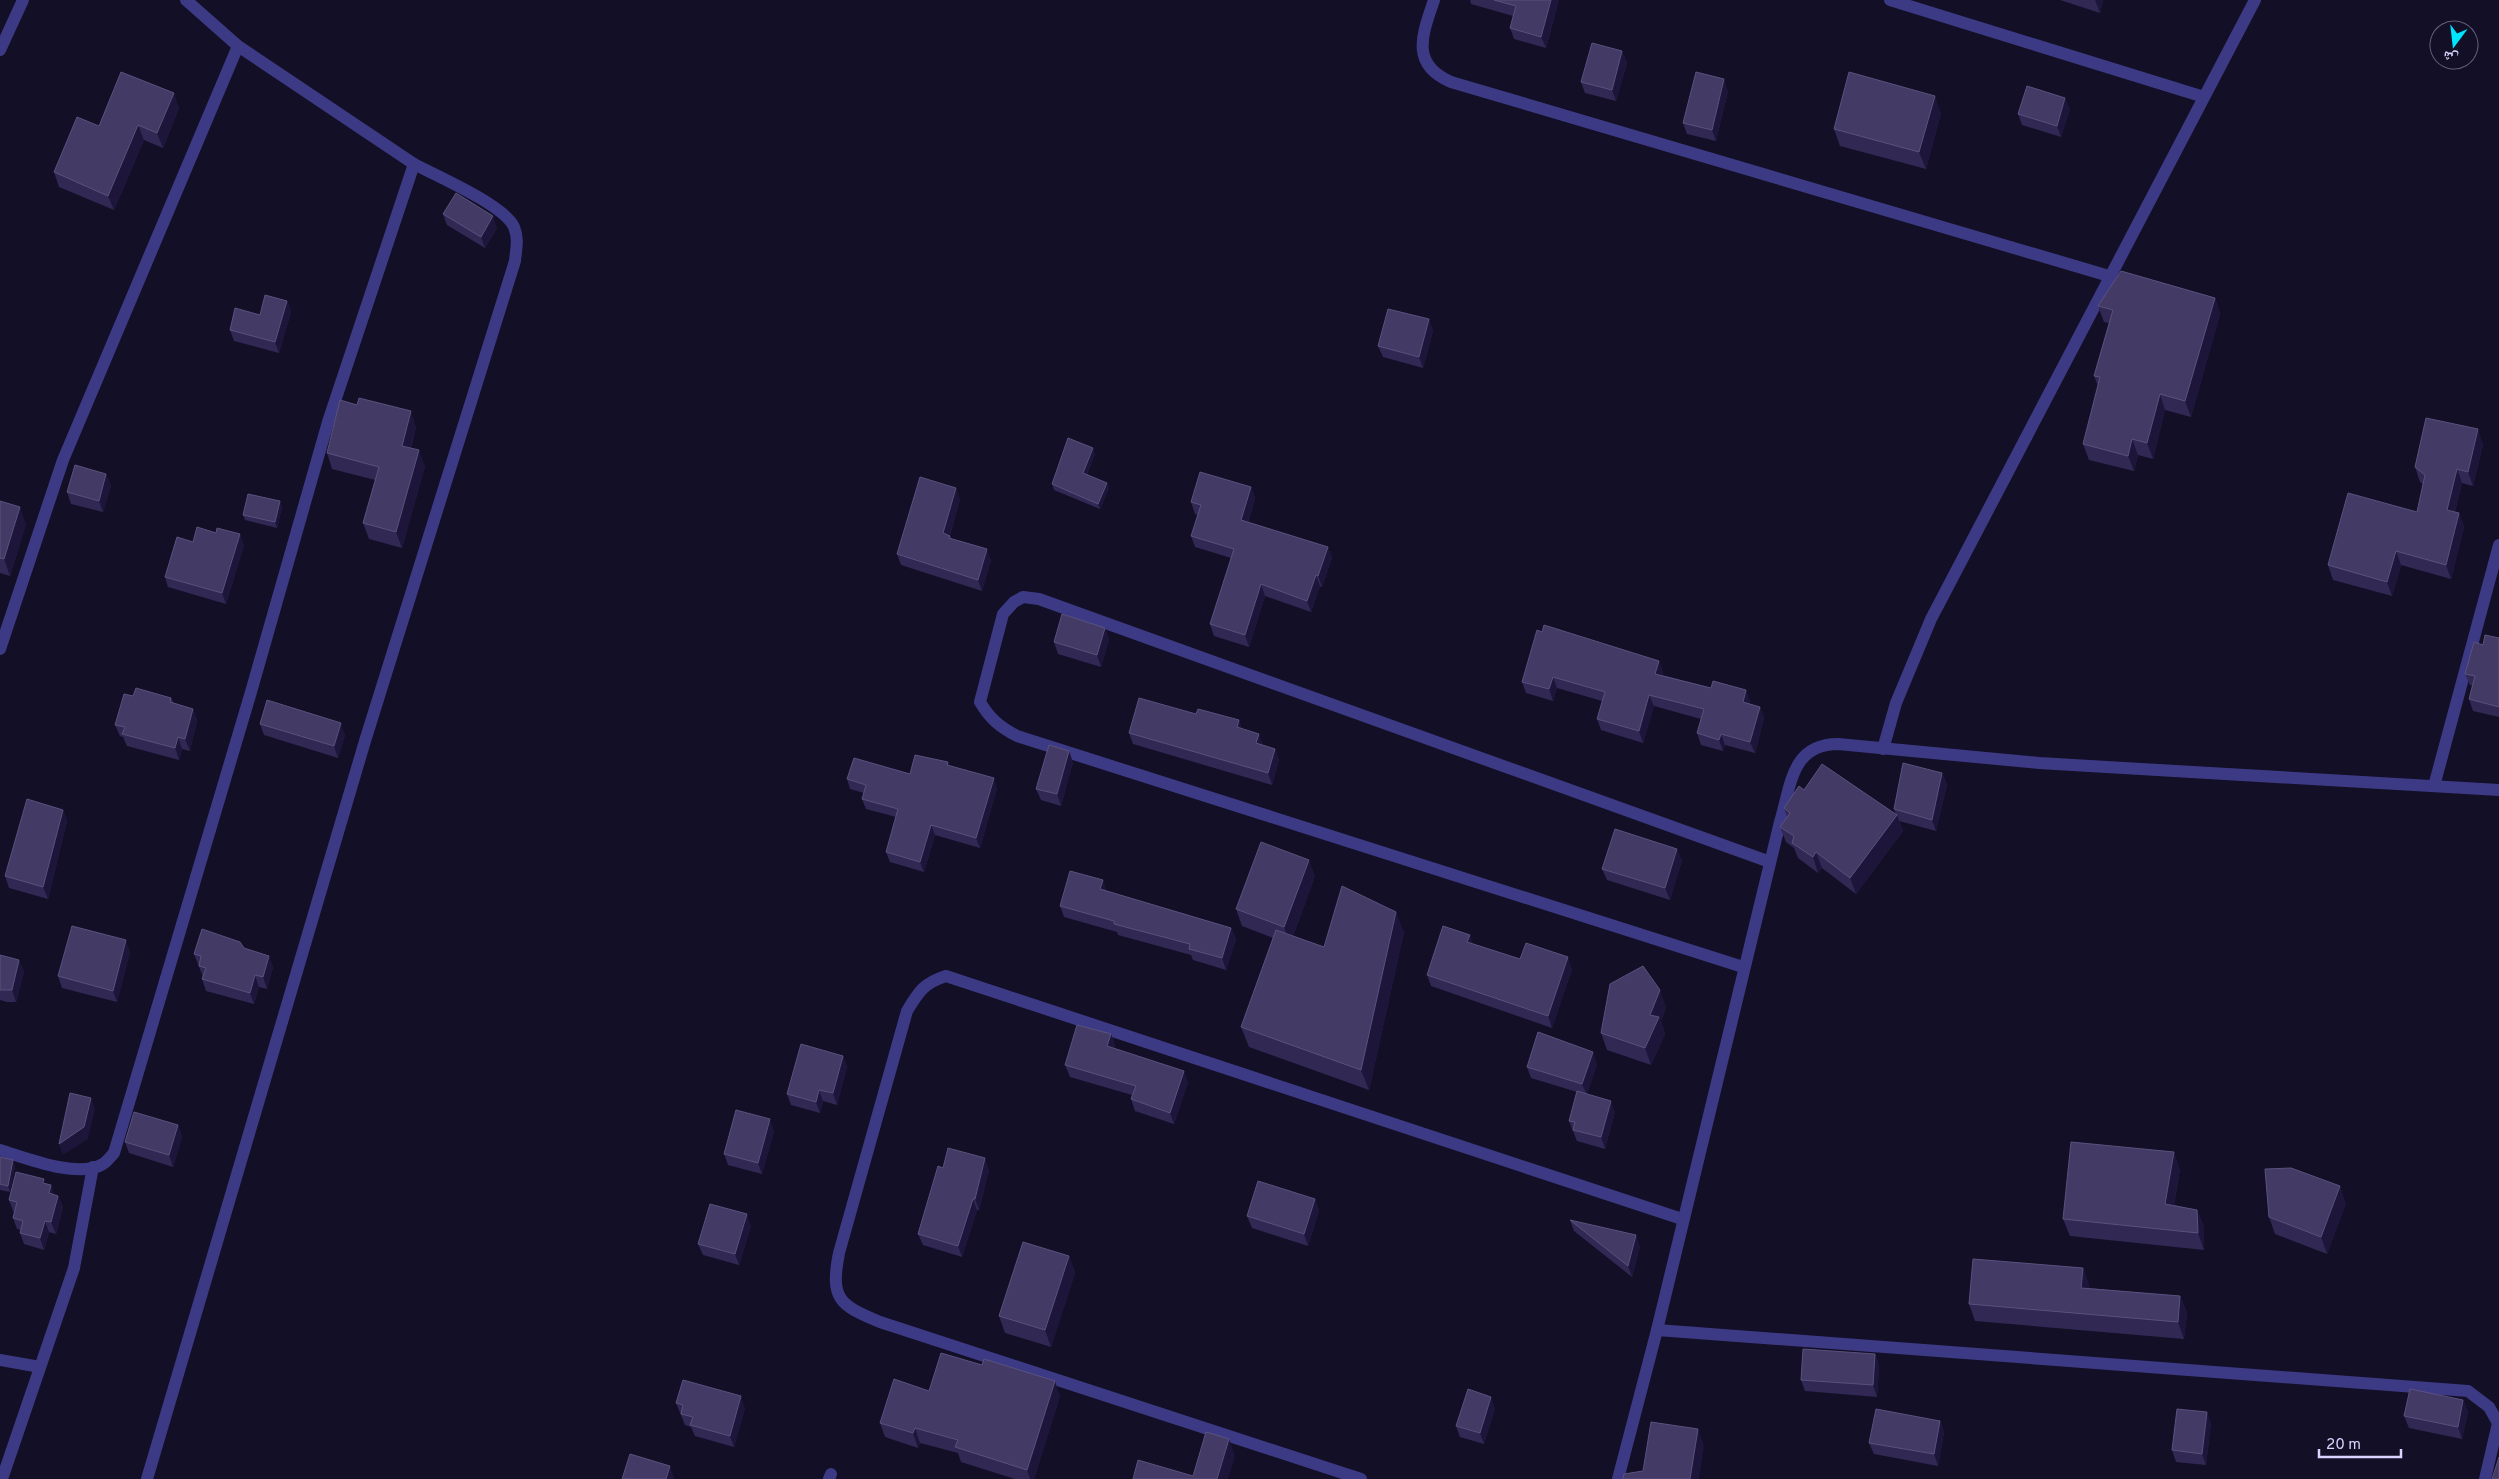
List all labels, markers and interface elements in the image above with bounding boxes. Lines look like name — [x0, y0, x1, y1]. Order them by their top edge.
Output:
north arrow — [2429, 20, 2479, 70]
text: ش — [2442, 46, 2460, 66]
scale bar — [2319, 1426, 2402, 1458]
text: 20 m — [2326, 1436, 2361, 1455]

